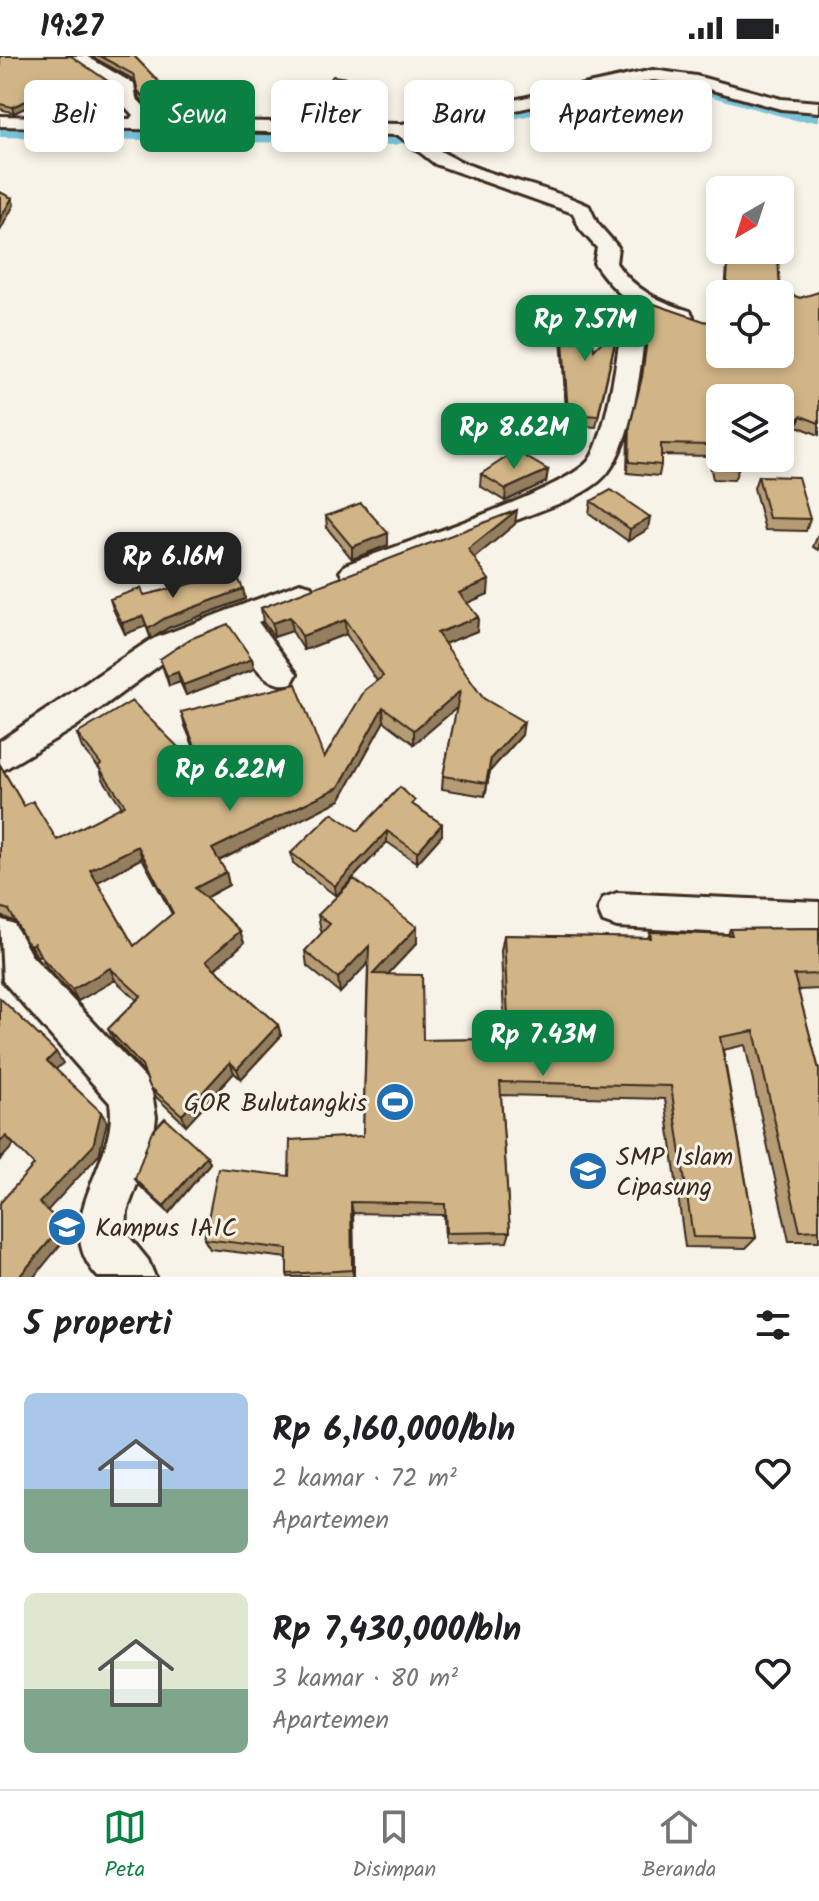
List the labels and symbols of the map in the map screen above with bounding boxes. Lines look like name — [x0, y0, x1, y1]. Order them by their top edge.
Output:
north arrow — [706, 176, 794, 264]
pin: Rp 7.57M — [502, 295, 668, 363]
pin: Rp 8.62M — [431, 403, 597, 471]
pin: Rp 6.16M — [90, 532, 256, 600]
pin: Rp 6.22M — [147, 745, 313, 813]
pin: Rp 7.43M — [460, 1010, 626, 1078]
sports icon: GOR Bulutangkis — [374, 1081, 416, 1123]
place label: GOR Bulutangkis — [184, 1083, 367, 1125]
place label: SMP Islam Cipasung — [616, 1137, 733, 1209]
school or university icon: SMP Islam Cipasung — [567, 1150, 609, 1192]
school or university icon: Kampus IAIC — [46, 1206, 88, 1248]
place label: Kampus IAIC — [95, 1208, 237, 1250]

